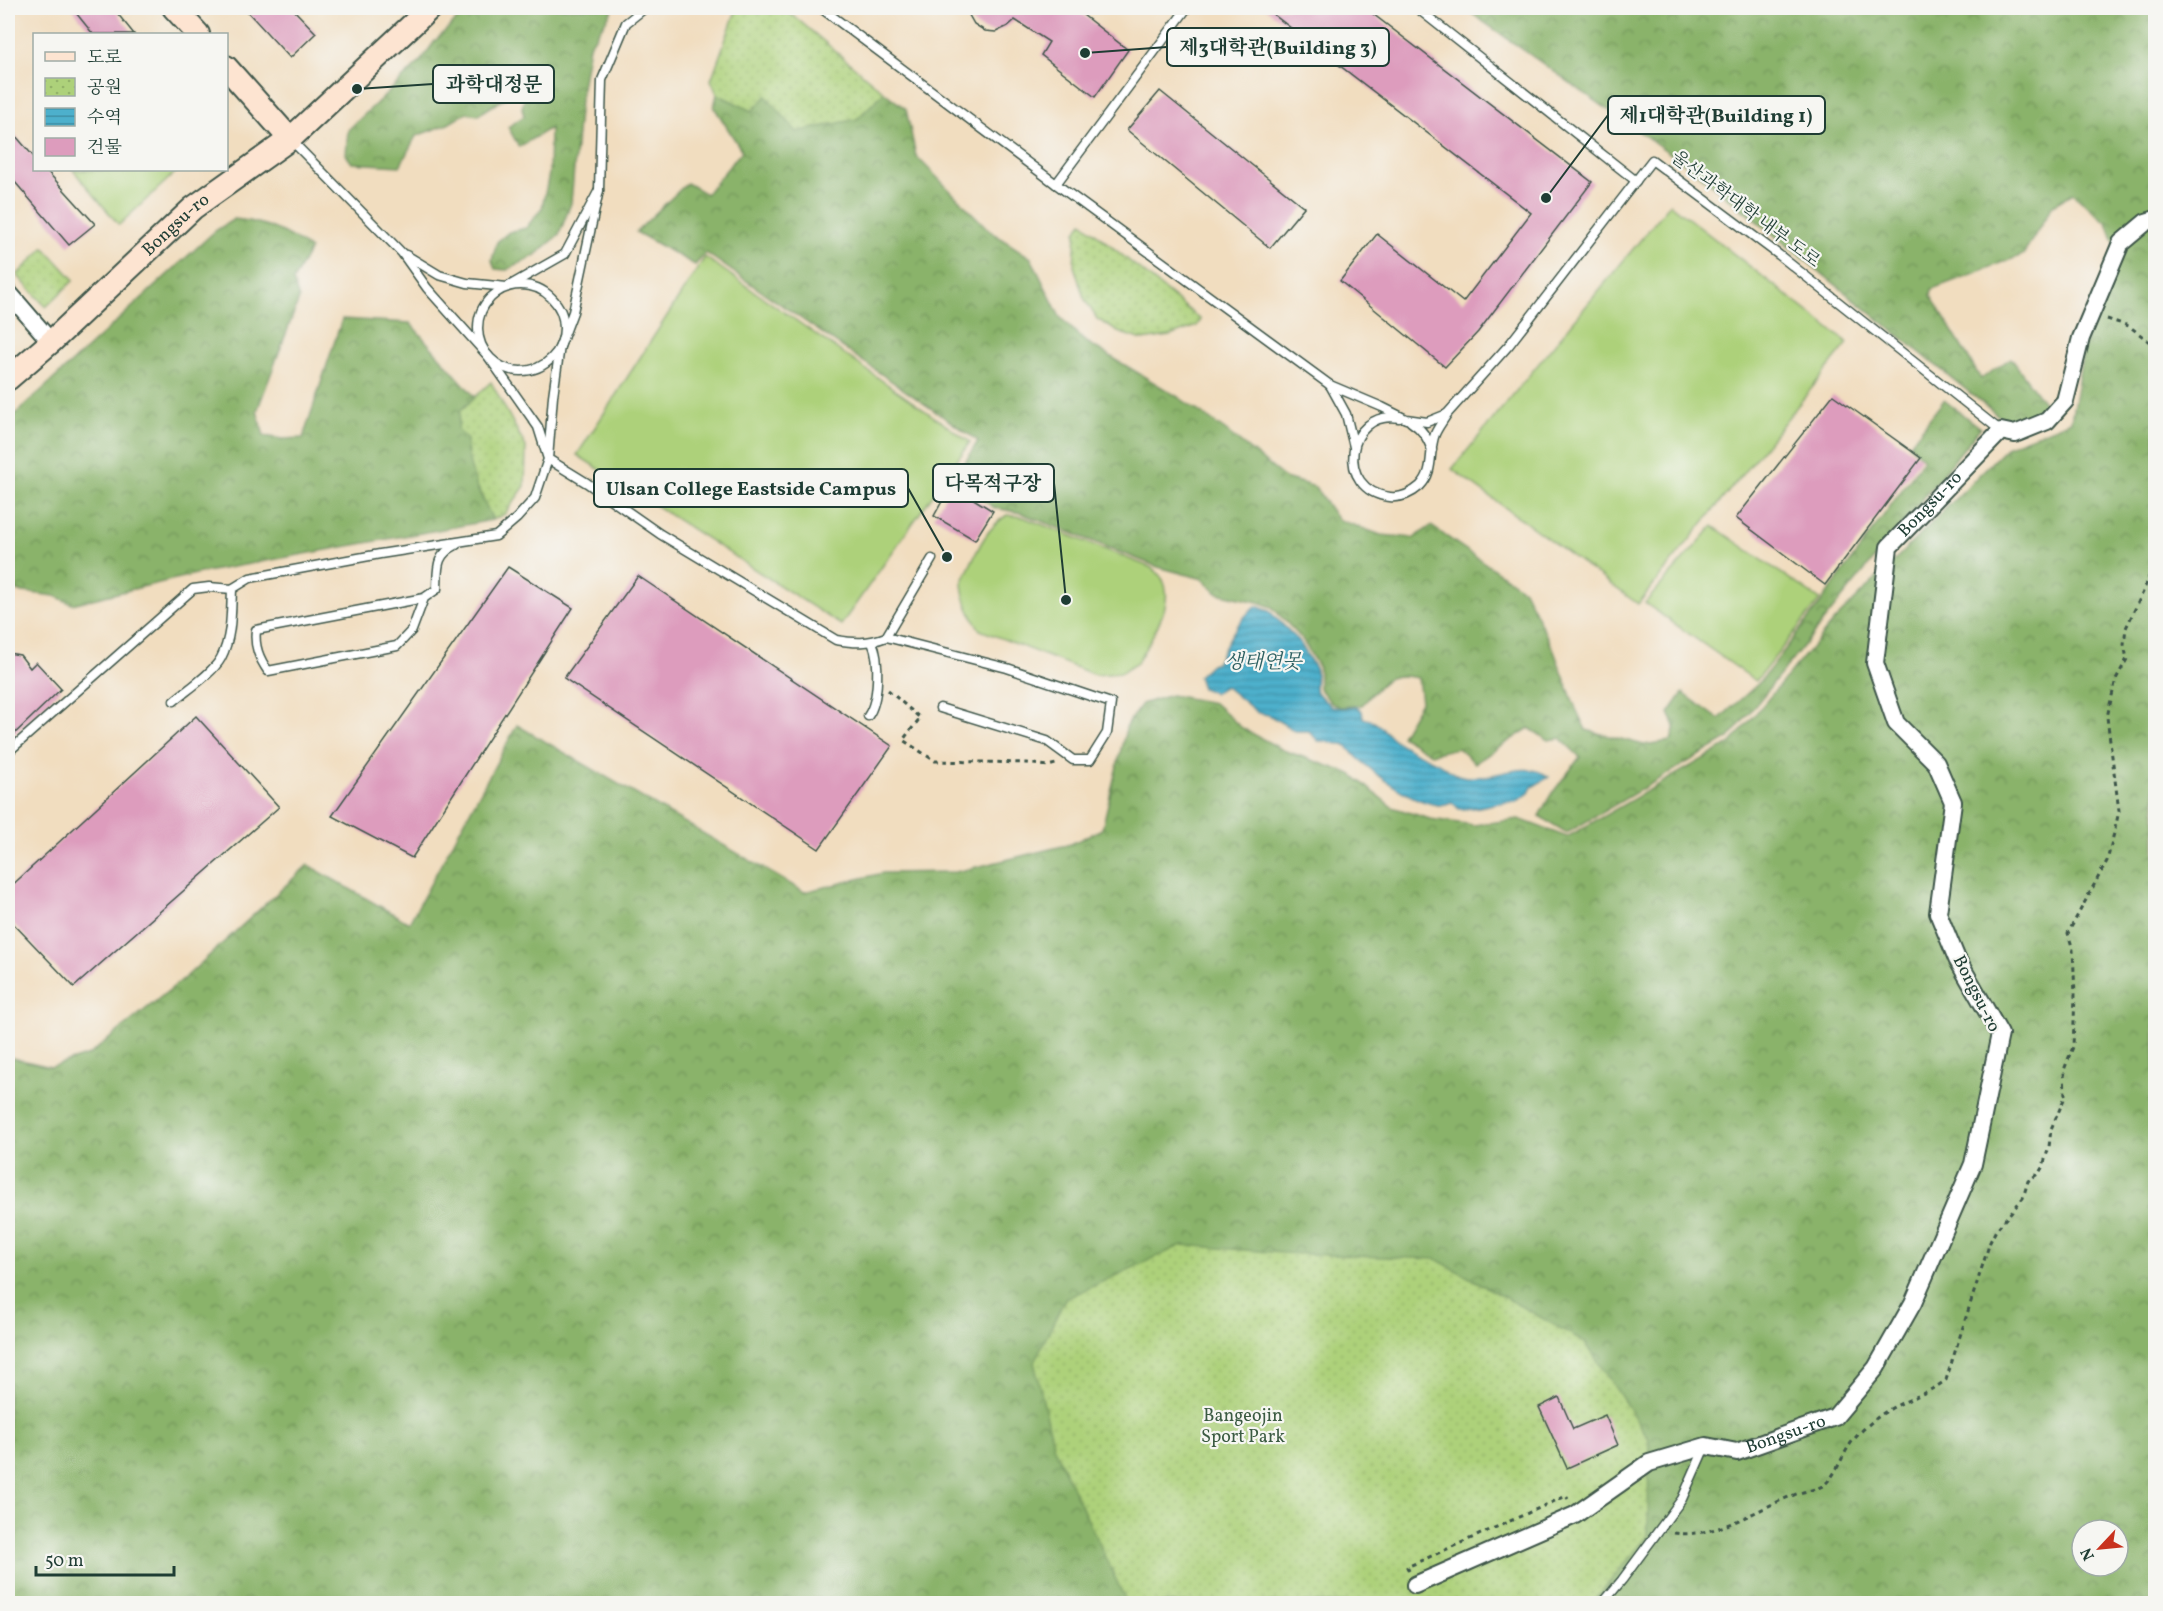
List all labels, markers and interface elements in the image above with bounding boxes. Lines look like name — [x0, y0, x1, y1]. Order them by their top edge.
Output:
callout: 제3대학관(Building 3) — [1167, 28, 1389, 66]
legend — [33, 33, 228, 171]
text: 제3대학관(Building 3) — [1179, 35, 1377, 63]
text: 도로 — [87, 46, 122, 71]
callout: 과학대정문 — [433, 65, 554, 103]
text: 과학대정문 — [446, 72, 542, 100]
text: 공원 — [87, 76, 122, 101]
callout: 제1대학관(Building 1) — [1608, 96, 1825, 134]
text: 제1대학관(Building 1) — [1619, 103, 1813, 131]
text: 수역 — [87, 106, 122, 131]
text: 건물 — [87, 136, 122, 161]
street label: 울산과학대학 내부 도로 — [1665, 146, 1825, 274]
street label: Bongsu-ro — [137, 188, 215, 262]
callout: 다목적구장 — [933, 464, 1054, 502]
street label: Bongsu-ro — [1892, 466, 1968, 543]
callout: Ulsan College Eastside Campus — [594, 469, 908, 507]
text: 다목적구장 — [945, 471, 1042, 499]
text: Ulsan College Eastside Campus — [606, 476, 896, 504]
water label: 생태연못 — [1224, 649, 1303, 677]
street label: Bongsu-ro — [1946, 951, 2006, 1037]
park label: Bangeojin Sport Park — [1201, 1404, 1285, 1450]
street label: Bongsu-ro — [1742, 1409, 1829, 1460]
north arrow — [2070, 1518, 2130, 1578]
scale bar — [36, 1539, 174, 1577]
text: N — [2076, 1543, 2101, 1564]
text: 50 m — [45, 1549, 84, 1574]

